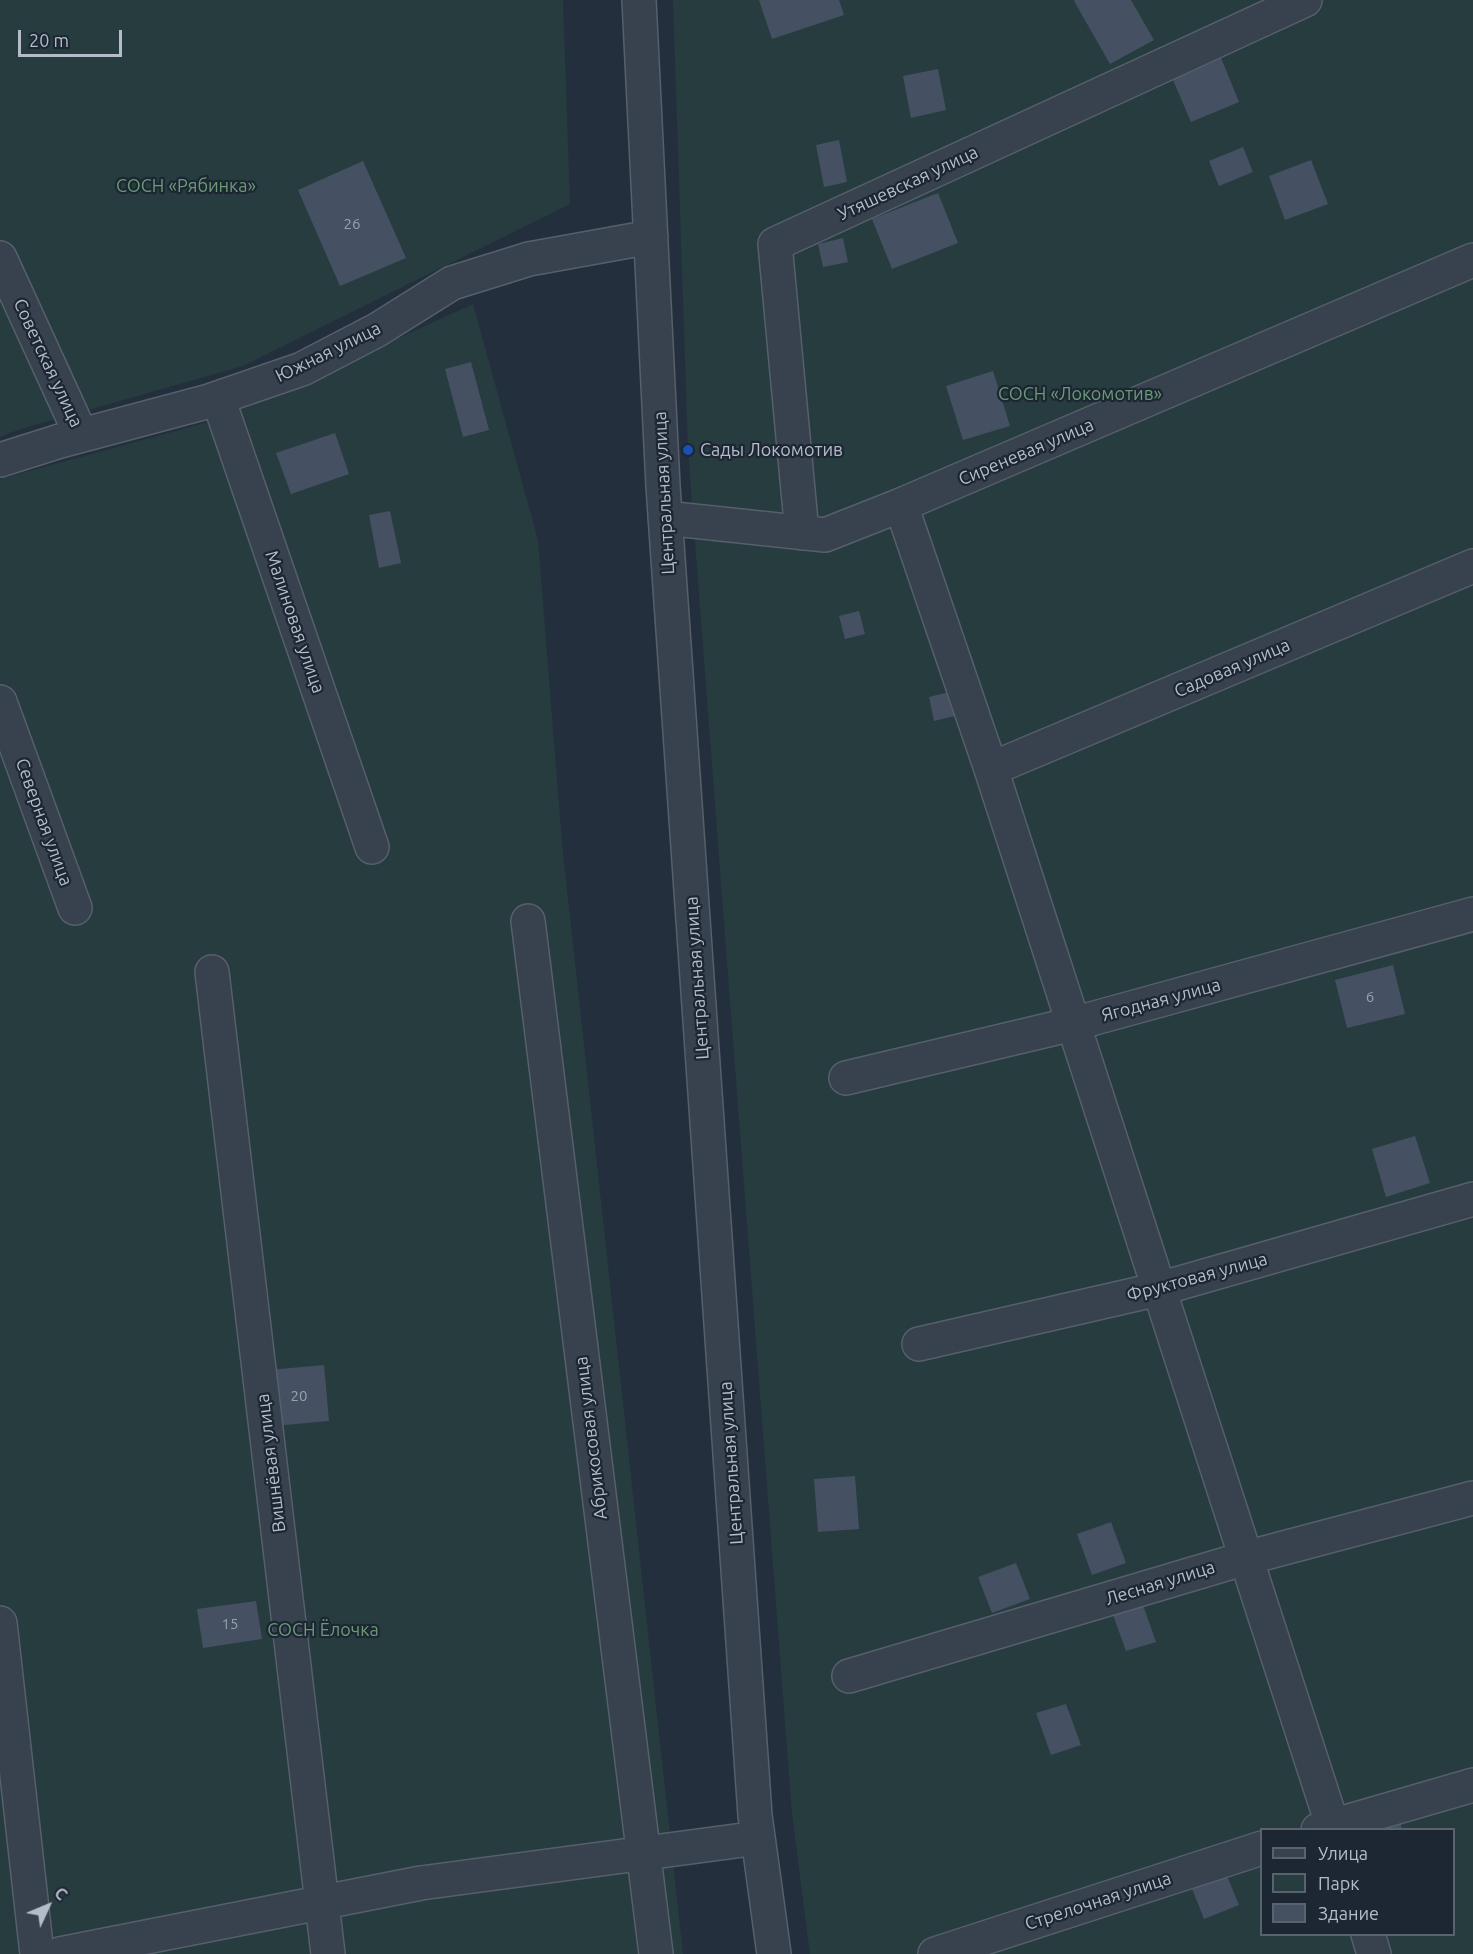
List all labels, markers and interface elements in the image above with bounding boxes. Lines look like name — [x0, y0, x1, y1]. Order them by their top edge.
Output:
scale bar — [21, 18, 124, 56]
text: 20 m — [29, 30, 69, 50]
street label: Утяшевская улица — [834, 141, 982, 225]
park label: СОСН «Рябинка» — [116, 175, 256, 197]
house number: 26 — [344, 215, 360, 233]
street label: Советская улица — [9, 295, 87, 431]
street label: Южная улица — [272, 317, 384, 387]
park label: СОСН «Локомотив» — [998, 383, 1162, 405]
street label: Центральная улица — [649, 411, 679, 575]
street label: Сиреневая улица — [955, 414, 1097, 490]
place label: Сады Локомотив — [700, 439, 843, 461]
marker: Сады Локомотив — [681, 443, 695, 457]
street label: Малиновая улица — [260, 548, 330, 696]
street label: Садовая улица — [1171, 634, 1293, 702]
street label: Северная улица — [11, 755, 77, 889]
street label: Центральная улица — [681, 896, 713, 1060]
street label: Ягодная улица — [1099, 974, 1223, 1026]
house number: 6 — [1366, 988, 1374, 1006]
street label: Фруктовая улица — [1124, 1248, 1270, 1306]
street label: Абрикосовая улица — [570, 1355, 612, 1521]
street label: Центральная улица — [715, 1381, 747, 1545]
house number: 20 — [291, 1387, 307, 1405]
street label: Вишнёвая улица — [252, 1393, 290, 1533]
street label: Лесная улица — [1103, 1556, 1217, 1610]
house number: 15 — [222, 1615, 238, 1633]
park label: СОСН Ёлочка — [267, 1619, 379, 1641]
legend — [1260, 1828, 1455, 1936]
text: Улица — [1318, 1843, 1368, 1863]
street label: Стрелочная улица — [1022, 1867, 1174, 1935]
text: Парк — [1318, 1873, 1359, 1893]
north arrow — [18, 1876, 78, 1936]
text: С — [51, 1884, 71, 1903]
text: Здание — [1318, 1903, 1379, 1923]

